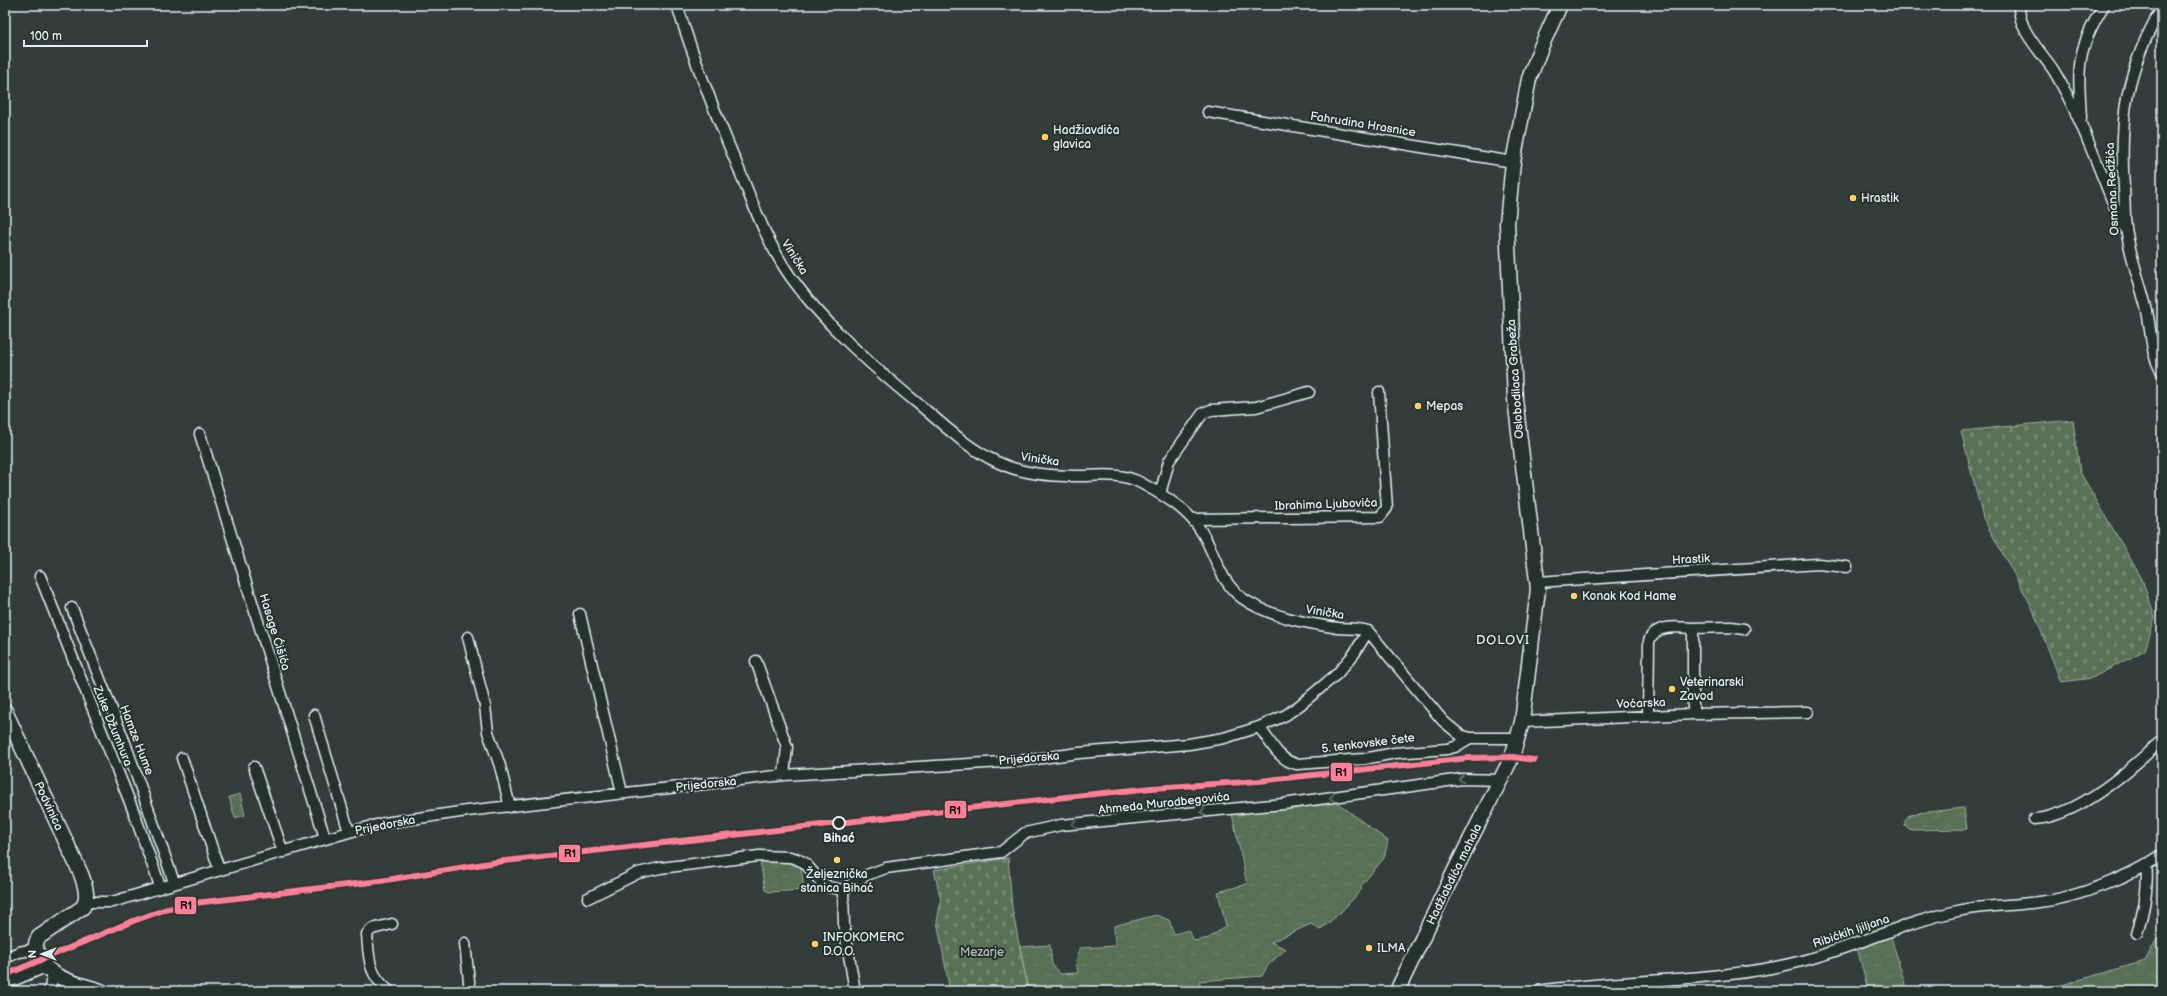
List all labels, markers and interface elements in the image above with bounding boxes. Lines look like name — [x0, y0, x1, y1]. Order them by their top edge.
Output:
scale bar — [24, 22, 147, 48]
text: 100 m — [30, 29, 62, 44]
street label: Fahrudina Hrasnice — [1309, 109, 1417, 140]
place label: Hadžiavdića glavica — [1053, 123, 1120, 152]
marker: Hadžiavdića glavica — [1040, 132, 1050, 142]
street label: Osmana Redžića — [2103, 142, 2122, 236]
place label: Hrastik — [1861, 191, 1899, 206]
marker: Hrastik — [1848, 193, 1858, 203]
street label: Vinička — [778, 237, 811, 278]
street label: Oslobodilaca Grabeža — [1504, 318, 1527, 439]
place label: Mepas — [1426, 399, 1463, 414]
marker: Mepas — [1413, 401, 1423, 411]
street label: Vinička — [1020, 449, 1060, 470]
street label: Ibrahima Ljubovića — [1274, 495, 1378, 514]
street label: Hrastik — [1672, 551, 1710, 568]
place label: Konak Kod Hame — [1582, 589, 1676, 604]
street label: Hasage Ćišića — [256, 591, 295, 673]
marker: Konak Kod Hame — [1569, 591, 1579, 601]
street label: Vinička — [1305, 602, 1345, 623]
district label: DOLOVI — [1476, 632, 1530, 648]
place label: Veterinarski Zavod — [1679, 675, 1744, 704]
street label: Zuke Džumhura — [89, 683, 136, 769]
marker: Veterinarski Zavod — [1667, 684, 1677, 694]
street label: Voćarska — [1616, 695, 1666, 712]
street label: Hamze Hume — [116, 703, 157, 777]
street label: 5. tenkovske čete — [1321, 730, 1416, 757]
street label: Prijedorska — [998, 748, 1060, 769]
line badge: R1 — [1330, 762, 1353, 782]
text: R1 — [1335, 766, 1347, 779]
street label: Prijedorska — [675, 774, 737, 795]
one-way arrow — [1458, 775, 1464, 784]
street label: Podvinica — [31, 779, 66, 833]
street label: Ahmeda Muradbegovića — [1098, 789, 1231, 818]
one-way arrow — [1329, 793, 1335, 802]
line badge: R1 — [944, 800, 967, 819]
text: R1 — [949, 804, 961, 817]
one-way arrow — [1200, 808, 1206, 817]
street label: Prijedorska — [354, 812, 417, 839]
marker: Bihać — [832, 816, 846, 830]
one-way arrow — [1071, 820, 1077, 829]
street label: Hadžiabdića mahala — [1423, 821, 1485, 927]
place label: Bihać — [823, 831, 855, 846]
line badge: R1 — [558, 844, 581, 863]
text: R1 — [564, 847, 576, 860]
marker: Željeznička stanica Bihać — [832, 855, 842, 865]
place label: Željeznička stanica Bihać — [801, 866, 874, 896]
line badge: R1 — [174, 896, 197, 915]
text: R1 — [180, 899, 192, 912]
street label: Ribićkih ljiljana — [1811, 911, 1892, 952]
place label: INFOKOMERC D.O.O. — [823, 930, 905, 959]
north arrow — [22, 934, 62, 974]
marker: INFOKOMERC D.O.O. — [810, 939, 820, 949]
place label: ILMA — [1377, 941, 1406, 956]
marker: ILMA — [1364, 943, 1374, 953]
park label: Mezarje — [960, 945, 1004, 960]
text: N — [26, 950, 39, 958]

